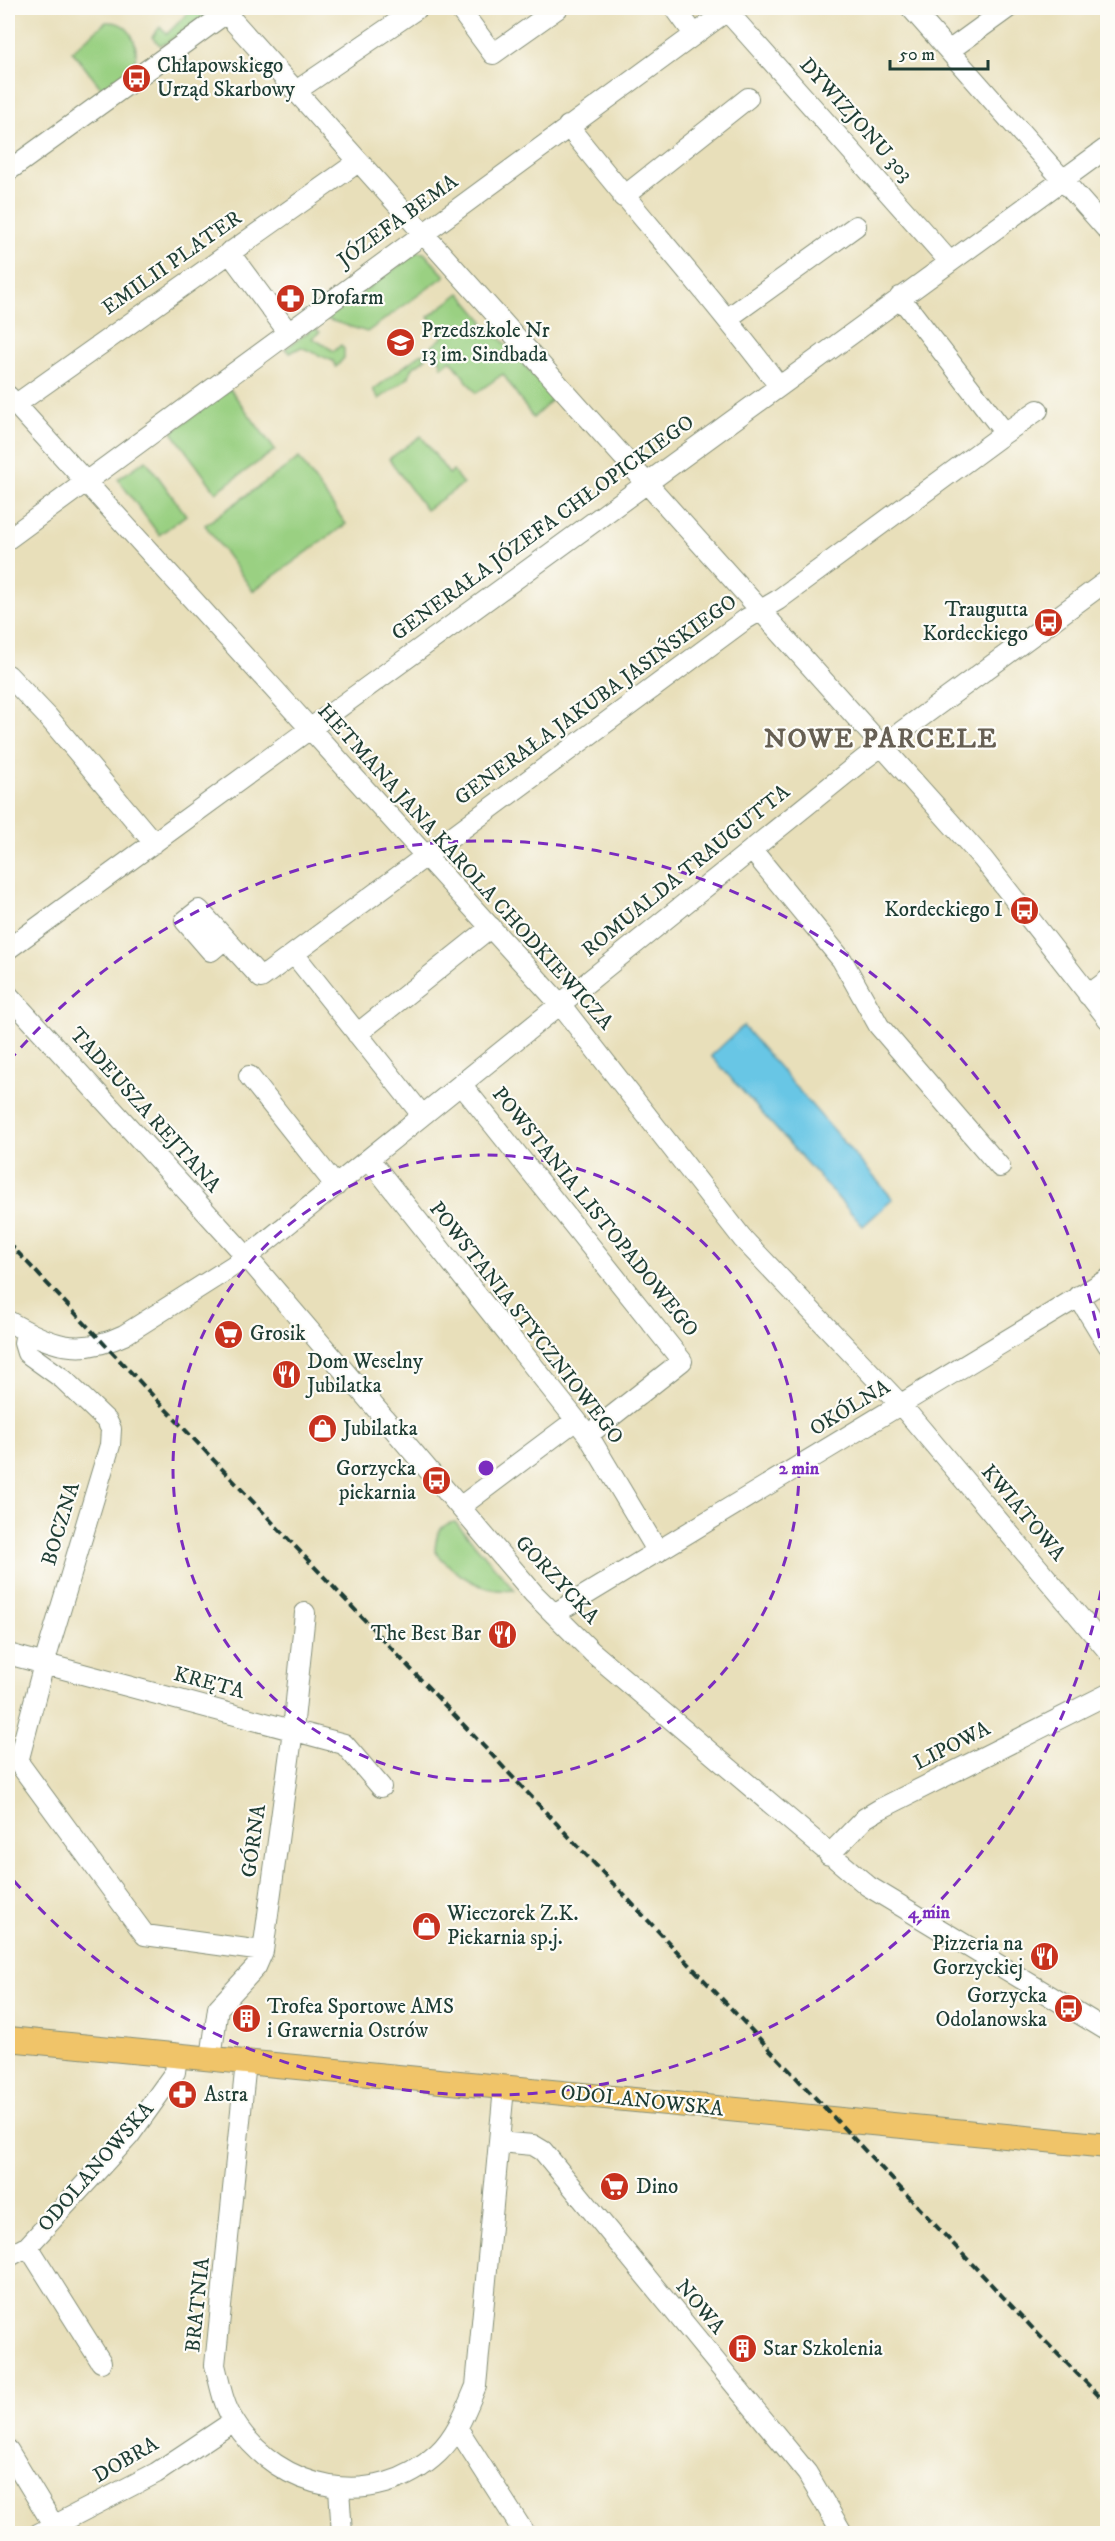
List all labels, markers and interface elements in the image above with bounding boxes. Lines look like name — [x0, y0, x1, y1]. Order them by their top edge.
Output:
scale bar — [890, 33, 988, 71]
text: 50 m — [899, 44, 935, 66]
place label: Chłapowskiego Urząd Skarbowy — [157, 53, 296, 103]
street label: DYWIZJONU 303 — [794, 53, 918, 187]
bus stop icon: Chłapowskiego Urząd Skarbowy — [120, 62, 152, 94]
street label: JÓZEFA BEMA — [330, 167, 464, 275]
street label: EMILII PLATER — [97, 205, 247, 321]
pharmacy icon: Drofarm — [274, 282, 306, 314]
place label: Drofarm — [311, 285, 384, 311]
place label: Przedszkole Nr 13 im. Sindbada — [421, 318, 550, 368]
school or university icon: Przedszkole Nr 13 im. Sindbada — [384, 327, 416, 359]
street label: GENERAŁA JÓZEFA CHŁOPICKIEGO — [385, 408, 699, 647]
street label: GENERAŁA JAKUBA JASIŃSKIEGO — [449, 587, 742, 811]
place label: Traugutta Kordeckiego — [922, 597, 1028, 647]
bus stop icon: Traugutta Kordeckiego — [1033, 606, 1065, 638]
street label: HETMANA JANA KAROLA CHODKIEWICZA — [312, 699, 619, 1036]
district label: NOWE PARCELE — [764, 722, 998, 756]
street label: ROMUALDA TRAUGUTTA — [577, 779, 796, 963]
bus stop icon: Kordeckiego I — [1008, 894, 1040, 926]
place label: Kordeckiego I — [884, 897, 1003, 923]
street label: TADEUSZA REJTANA — [64, 1022, 227, 1199]
street label: POWSTANIA LISTOPADOWEGO — [486, 1082, 704, 1342]
street label: POWSTANIA STYCZNIOWEGO — [423, 1196, 629, 1450]
supermarket icon: Grosik — [213, 1318, 245, 1350]
place label: Grosik — [250, 1321, 306, 1347]
place label: Dom Weselny Jubilatka — [305, 1349, 424, 1399]
restaurant icon: Dom Weselny Jubilatka — [270, 1358, 302, 1390]
street label: OKÓLNA — [804, 1372, 895, 1442]
shop icon: Jubilatka — [306, 1413, 338, 1445]
place label: Jubilatka — [341, 1416, 418, 1442]
place label: Gorzycka piekarnia — [336, 1456, 416, 1506]
centre of rings — [476, 1458, 496, 1478]
text: 2 min — [779, 1458, 820, 1480]
street label: KWIATOWA — [975, 1460, 1071, 1567]
bus stop icon: Gorzycka piekarnia — [421, 1465, 453, 1497]
street label: BOCZNA — [36, 1479, 86, 1569]
street label: GORZYCKA — [509, 1530, 605, 1630]
restaurant icon: The Best Bar — [486, 1618, 518, 1650]
place label: The Best Bar — [371, 1621, 481, 1647]
street label: KRĘTA — [171, 1661, 248, 1705]
street label: LIPOWA — [909, 1715, 995, 1776]
street label: GÓRNA — [234, 1802, 272, 1879]
place label: Wieczorek Z.K. Piekarnia sp.j. — [446, 1901, 579, 1951]
text: 4 min — [907, 1902, 950, 1924]
shop icon: Wieczorek Z.K. Piekarnia sp.j. — [410, 1910, 442, 1942]
place label: Pizzeria na Gorzyckiej — [932, 1931, 1023, 1981]
restaurant icon: Pizzeria na Gorzyckiej — [1028, 1940, 1060, 1972]
place label: Gorzycka Odolanowska — [935, 1983, 1047, 2033]
bus stop icon: Gorzycka Odolanowska — [1052, 1992, 1084, 2024]
place label: Trofea Sportowe AMS i Grawernia Ostrów — [267, 1994, 454, 2044]
building icon: Trofea Sportowe AMS i Grawernia Ostrów — [230, 2003, 262, 2035]
pharmacy icon: Astra — [167, 2079, 199, 2111]
street label: ODOLANOWSKA — [559, 2080, 725, 2123]
place label: Astra — [204, 2082, 248, 2108]
street label: ODOLANOWSKA — [32, 2096, 160, 2237]
supermarket icon: Dino — [599, 2171, 631, 2203]
place label: Dino — [636, 2174, 678, 2200]
street label: BRATNIA — [180, 2256, 216, 2354]
street label: NOWA — [670, 2274, 731, 2340]
building icon: Star Szkolenia — [726, 2333, 758, 2365]
place label: Star Szkolenia — [763, 2336, 883, 2362]
street label: DOBRA — [89, 2431, 164, 2489]

